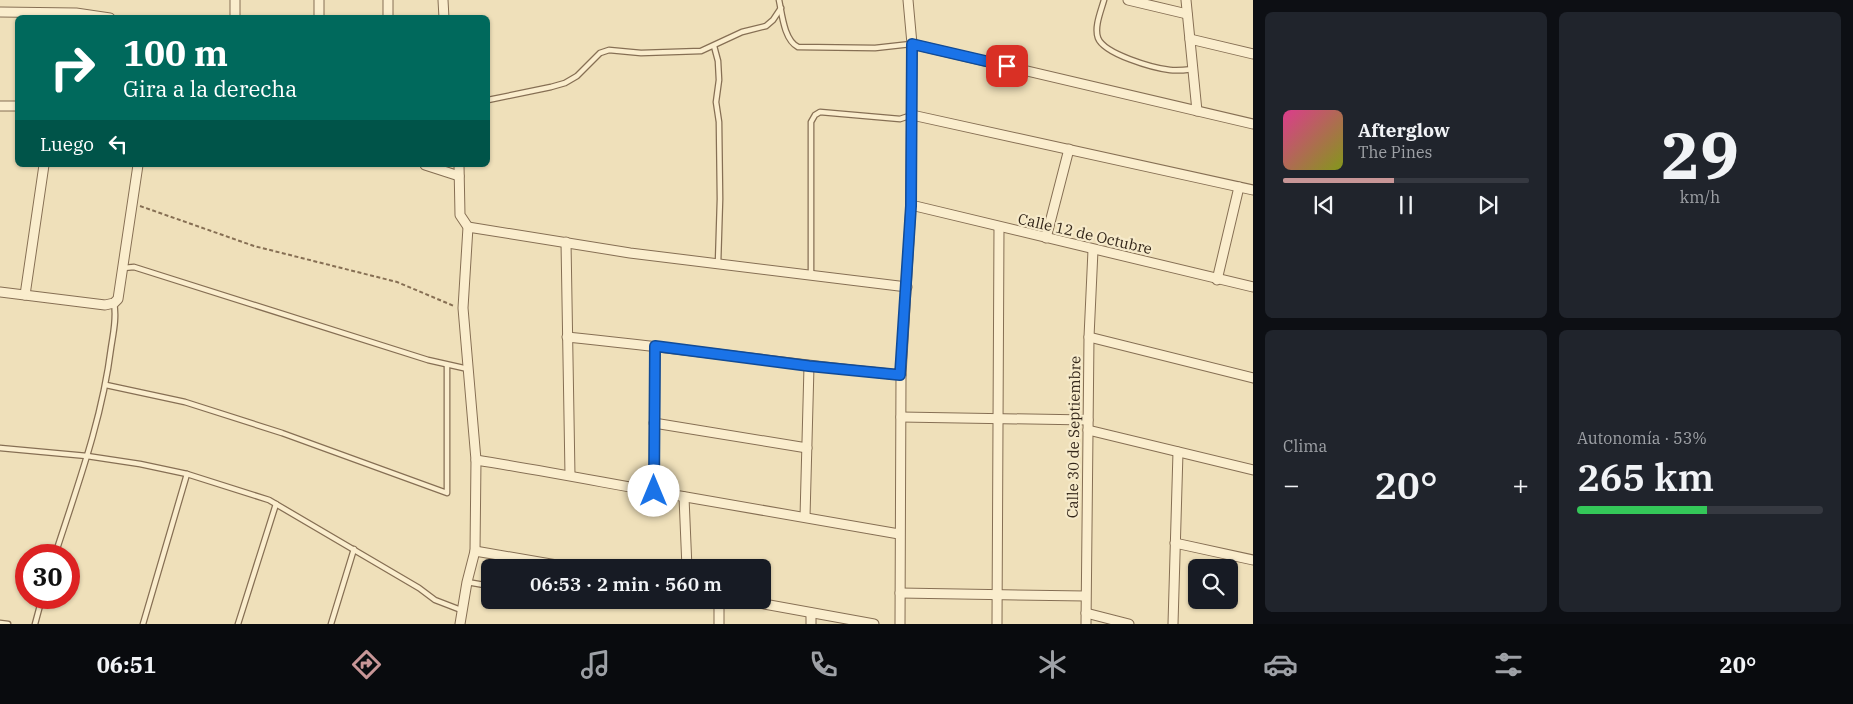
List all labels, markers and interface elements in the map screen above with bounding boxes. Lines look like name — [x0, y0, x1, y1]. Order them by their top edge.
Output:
text: 100 m — [123, 30, 228, 76]
icon: right — [40, 35, 105, 100]
pin — [986, 45, 1028, 87]
icon: arrive — [993, 52, 1021, 80]
text: Gira a la derecha — [123, 74, 297, 103]
text: 29 — [1661, 112, 1739, 197]
text: Afterglow — [1358, 118, 1450, 142]
icon: left — [104, 130, 132, 158]
text: Luego — [40, 132, 94, 156]
text: The Pines — [1358, 142, 1432, 162]
text: km/h — [1680, 187, 1720, 207]
icon: previous — [1310, 191, 1338, 219]
icon: pause — [1392, 191, 1420, 219]
icon: next — [1474, 191, 1502, 219]
street label: Calle 12 de Octubre — [1016, 209, 1154, 258]
street label: Calle 30 de Septiembre — [1063, 356, 1084, 518]
text: Autonomía · 53% — [1577, 428, 1707, 448]
text: Clima — [1283, 436, 1327, 456]
text: 265 km — [1577, 452, 1714, 501]
text: 20° — [1374, 460, 1438, 509]
position arrow — [627, 464, 679, 516]
text: − — [1283, 466, 1300, 503]
text: + — [1512, 466, 1529, 503]
speed limit sign: 30 — [15, 544, 80, 609]
map controls — [1188, 559, 1238, 609]
button: search — [1188, 559, 1238, 609]
text: 06:53 · 2 min · 560 m — [530, 572, 722, 596]
icon: directions — [349, 647, 384, 682]
icon: music — [578, 647, 613, 682]
icon: phone — [806, 647, 841, 682]
icon: climate — [1035, 647, 1070, 682]
icon: car — [1263, 647, 1298, 682]
icon: filters — [1491, 647, 1526, 682]
text: 06:51 — [97, 650, 156, 679]
text: 20° — [1720, 650, 1756, 679]

